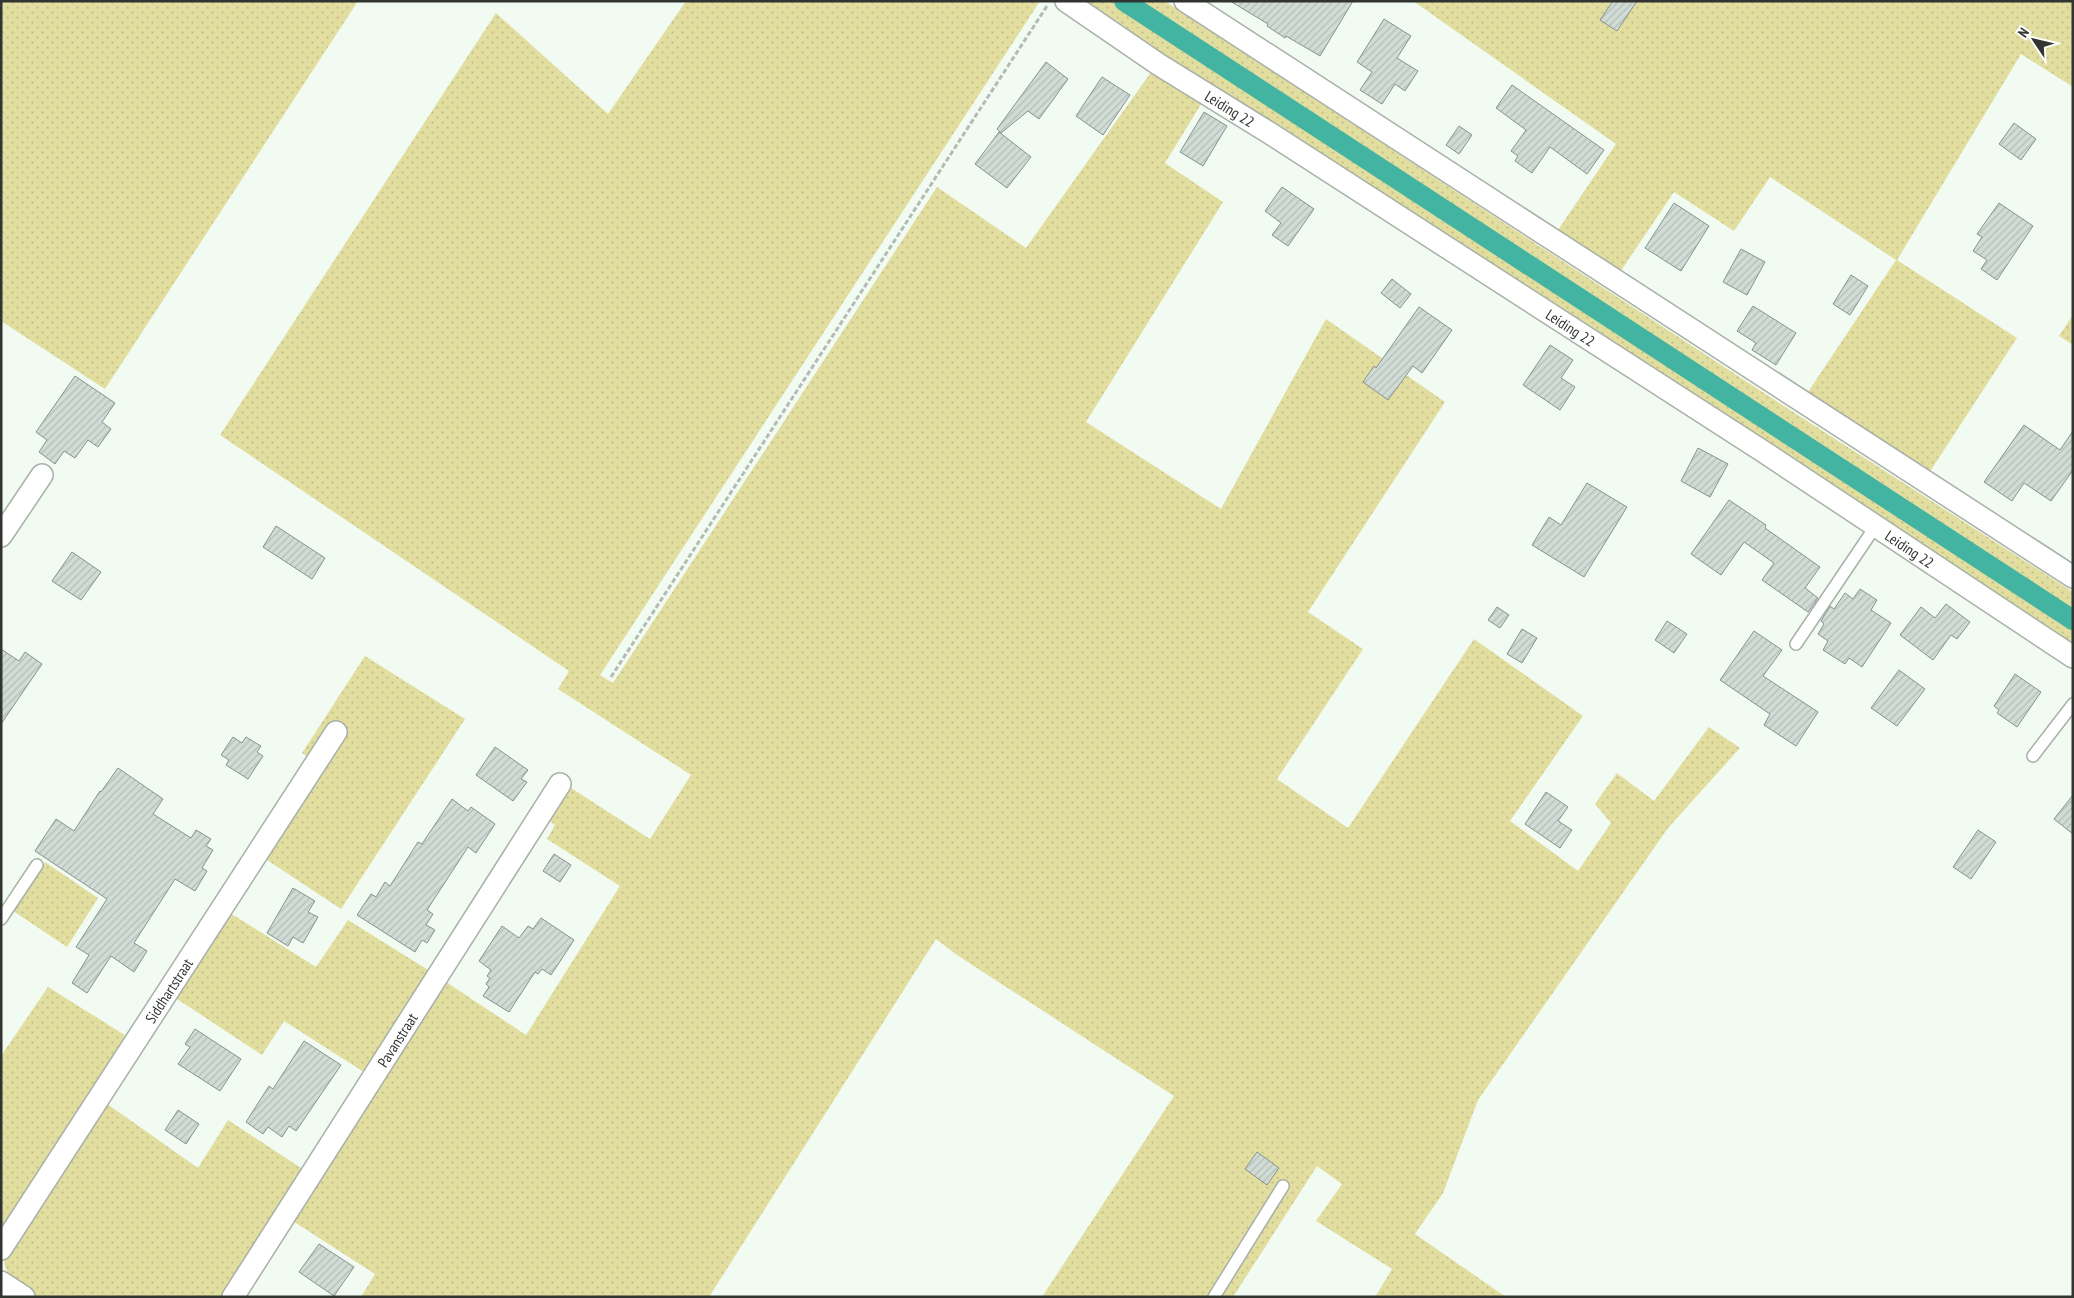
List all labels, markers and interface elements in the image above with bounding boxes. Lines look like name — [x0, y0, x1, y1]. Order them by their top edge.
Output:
north arrow — [2009, 15, 2059, 65]
text: N — [2014, 24, 2033, 41]
street label: Leiding 22 — [1202, 86, 1258, 131]
street label: Leiding 22 — [1543, 304, 1599, 350]
street label: Leiding 22 — [1882, 526, 1938, 572]
street label: Siddhartstraat — [141, 955, 196, 1027]
street label: Pavanstraat — [373, 1009, 421, 1070]

